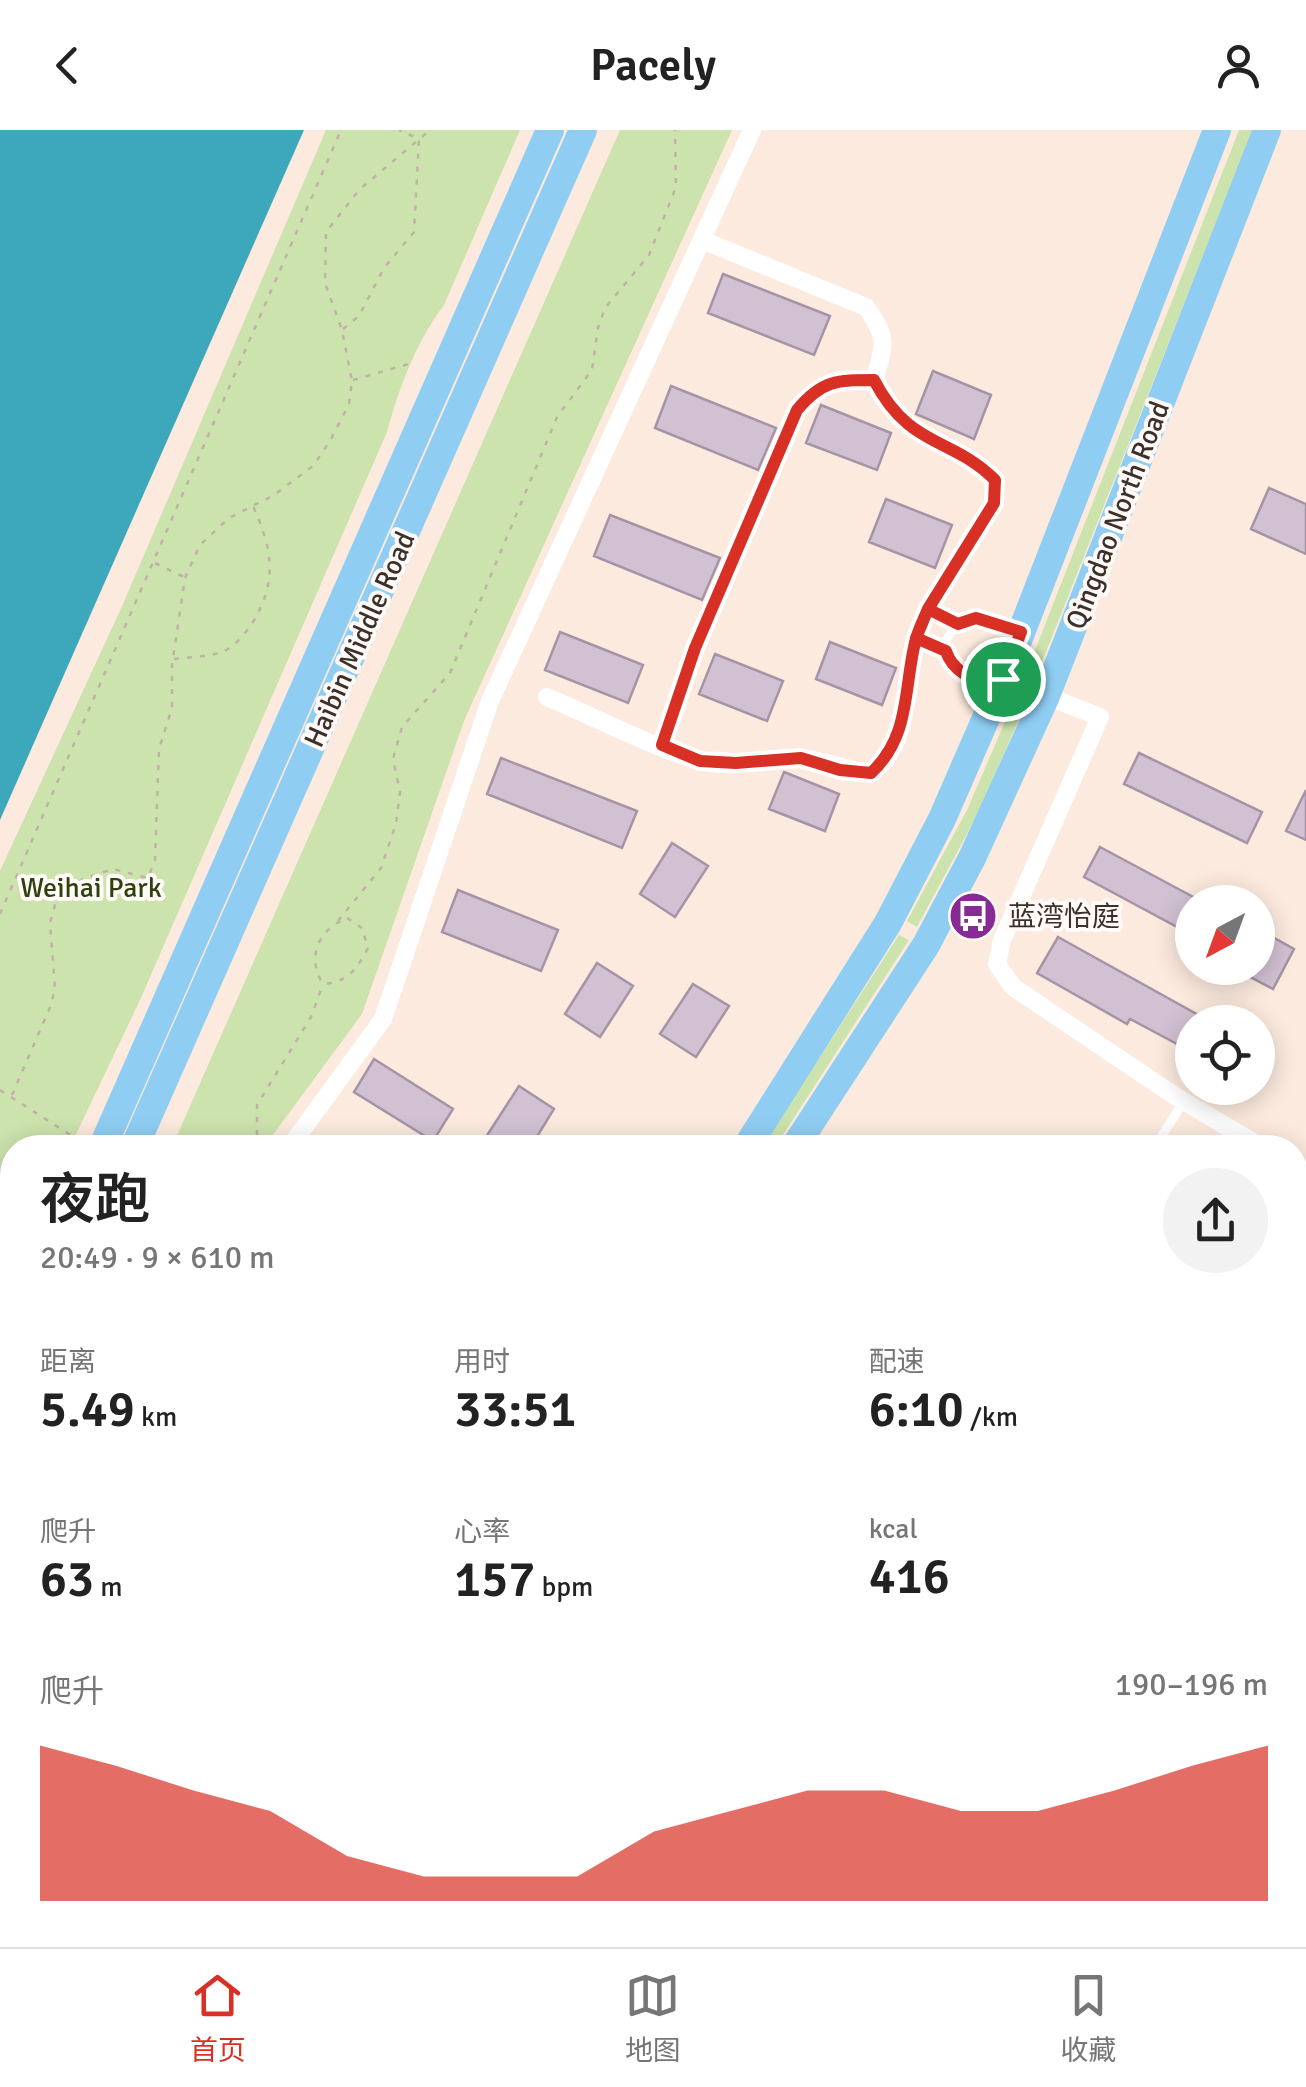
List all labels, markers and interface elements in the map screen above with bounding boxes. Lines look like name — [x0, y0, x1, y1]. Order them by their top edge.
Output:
icon: back — [40, 38, 95, 93]
text: Pacely — [590, 38, 716, 93]
icon: person — [1211, 38, 1266, 93]
street label: Qingdao North Road — [1059, 397, 1177, 634]
street label: Haibin Middle Road — [297, 526, 423, 752]
pin — [961, 637, 1046, 722]
icon: arrive — [976, 652, 1031, 707]
park label: Weihai Park — [20, 871, 162, 905]
north arrow — [1175, 885, 1275, 985]
map controls — [1175, 885, 1275, 1105]
bus stop icon: 蓝湾怡庭 — [947, 890, 999, 942]
place label: 蓝湾怡庭 — [1008, 900, 1120, 934]
button: locate — [1175, 1005, 1275, 1105]
text: 夜跑 — [40, 1166, 150, 1234]
button: share — [1163, 1168, 1268, 1273]
text: 20:49 · 9 × 610 m — [40, 1238, 275, 1277]
text: 距离 — [40, 1345, 96, 1379]
text: 用时 — [454, 1345, 510, 1379]
text: 配速 — [869, 1345, 925, 1379]
text: 5.49 — [40, 1379, 135, 1441]
text: 33:51 — [454, 1379, 576, 1441]
text: 6:10 — [869, 1379, 964, 1441]
text: km — [135, 1400, 177, 1434]
text: /km — [964, 1400, 1018, 1434]
text: kcal — [869, 1512, 918, 1546]
text: 爬升 — [40, 1515, 96, 1549]
text: 心率 — [454, 1515, 510, 1549]
text: 416 — [869, 1546, 950, 1608]
text: 63 — [40, 1549, 94, 1611]
text: 157 — [454, 1549, 535, 1611]
text: m — [94, 1570, 123, 1604]
text: bpm — [535, 1570, 593, 1604]
text: 190–196 m — [1115, 1665, 1268, 1704]
text: 爬升 — [40, 1672, 104, 1711]
tab: 首页 — [190, 1968, 246, 2068]
tab: 地图 — [625, 1968, 681, 2068]
tab: 收藏 — [1060, 1968, 1116, 2068]

